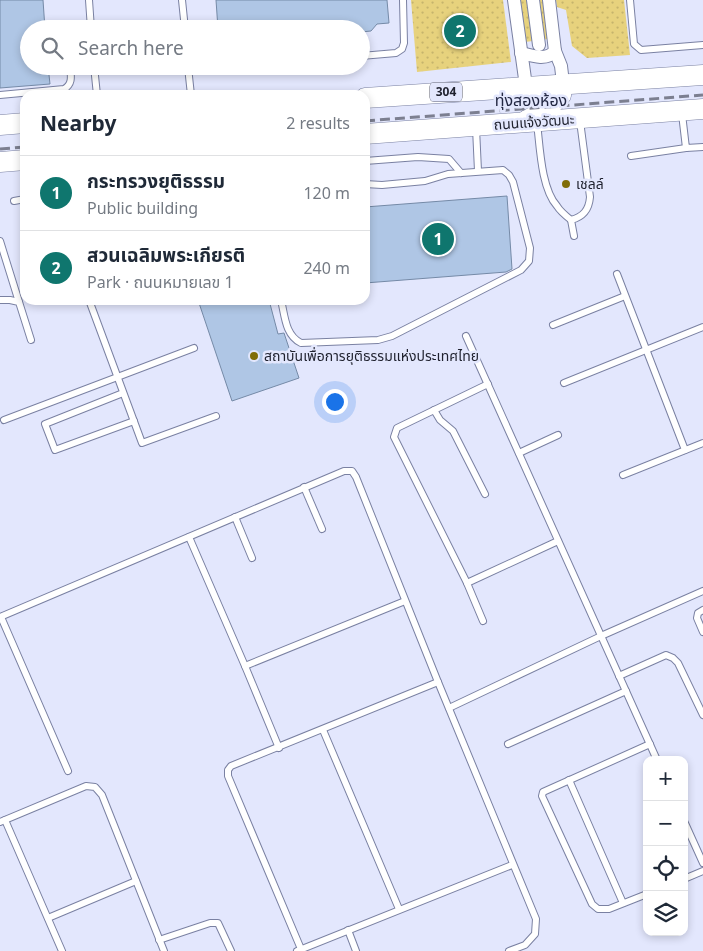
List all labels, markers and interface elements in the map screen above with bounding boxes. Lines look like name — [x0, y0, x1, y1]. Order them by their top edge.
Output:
pin: 2 — [444, 12, 476, 50]
search box — [20, 20, 370, 75]
icon: search — [38, 34, 66, 62]
text: Search here — [78, 35, 184, 61]
road number: 304 — [430, 82, 462, 101]
district label: ทุ่งสองห้อง — [495, 89, 567, 111]
text: Nearby — [40, 109, 116, 137]
street label: ถนนแจ้งวัฒนะ — [493, 109, 575, 134]
text: 2 results — [286, 112, 350, 134]
text: กระทรวงยุติธรรม — [87, 168, 225, 194]
place label: เชลล์ — [576, 174, 604, 193]
marker: เชลล์ — [560, 178, 572, 190]
text: 1 — [51, 182, 61, 204]
text: 120 m — [303, 182, 350, 204]
text: Public building — [87, 197, 198, 219]
pin: 1 — [422, 220, 454, 258]
text: สวนเฉลิมพระเกียรติ — [87, 242, 245, 268]
text: 2 — [51, 257, 61, 279]
text: 240 m — [303, 257, 350, 279]
text: Park · ถนนหมายเลข 1 — [87, 271, 234, 293]
place label: สถาบันเพื่อการยุติธรรมแห่งประเทศไทย — [264, 346, 479, 365]
marker: สถาบันเพื่อการยุติธรรมแห่งประเทศไทย — [248, 350, 260, 362]
your location — [322, 389, 348, 415]
map controls — [643, 756, 688, 936]
button: + — [643, 756, 688, 801]
button: − — [643, 801, 688, 846]
button: locate — [643, 846, 688, 891]
button: layers — [643, 891, 688, 936]

